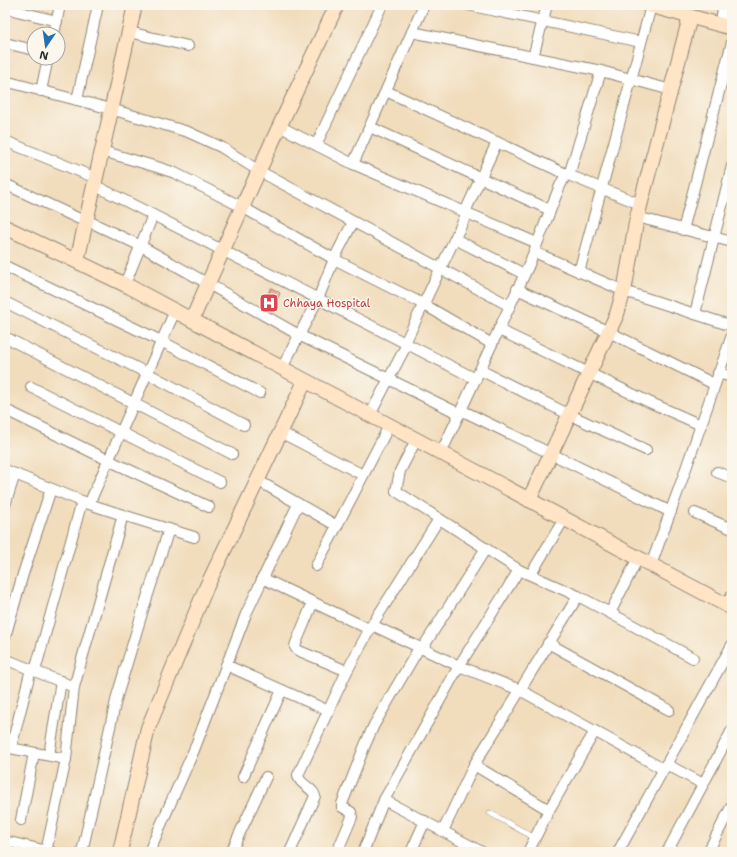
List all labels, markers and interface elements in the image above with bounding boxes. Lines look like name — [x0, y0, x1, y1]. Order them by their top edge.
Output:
north arrow — [26, 26, 66, 66]
text: N — [38, 47, 50, 64]
hospital icon: Chhaya Hospital — [258, 292, 280, 314]
place label: Chhaya Hospital — [283, 296, 371, 311]

